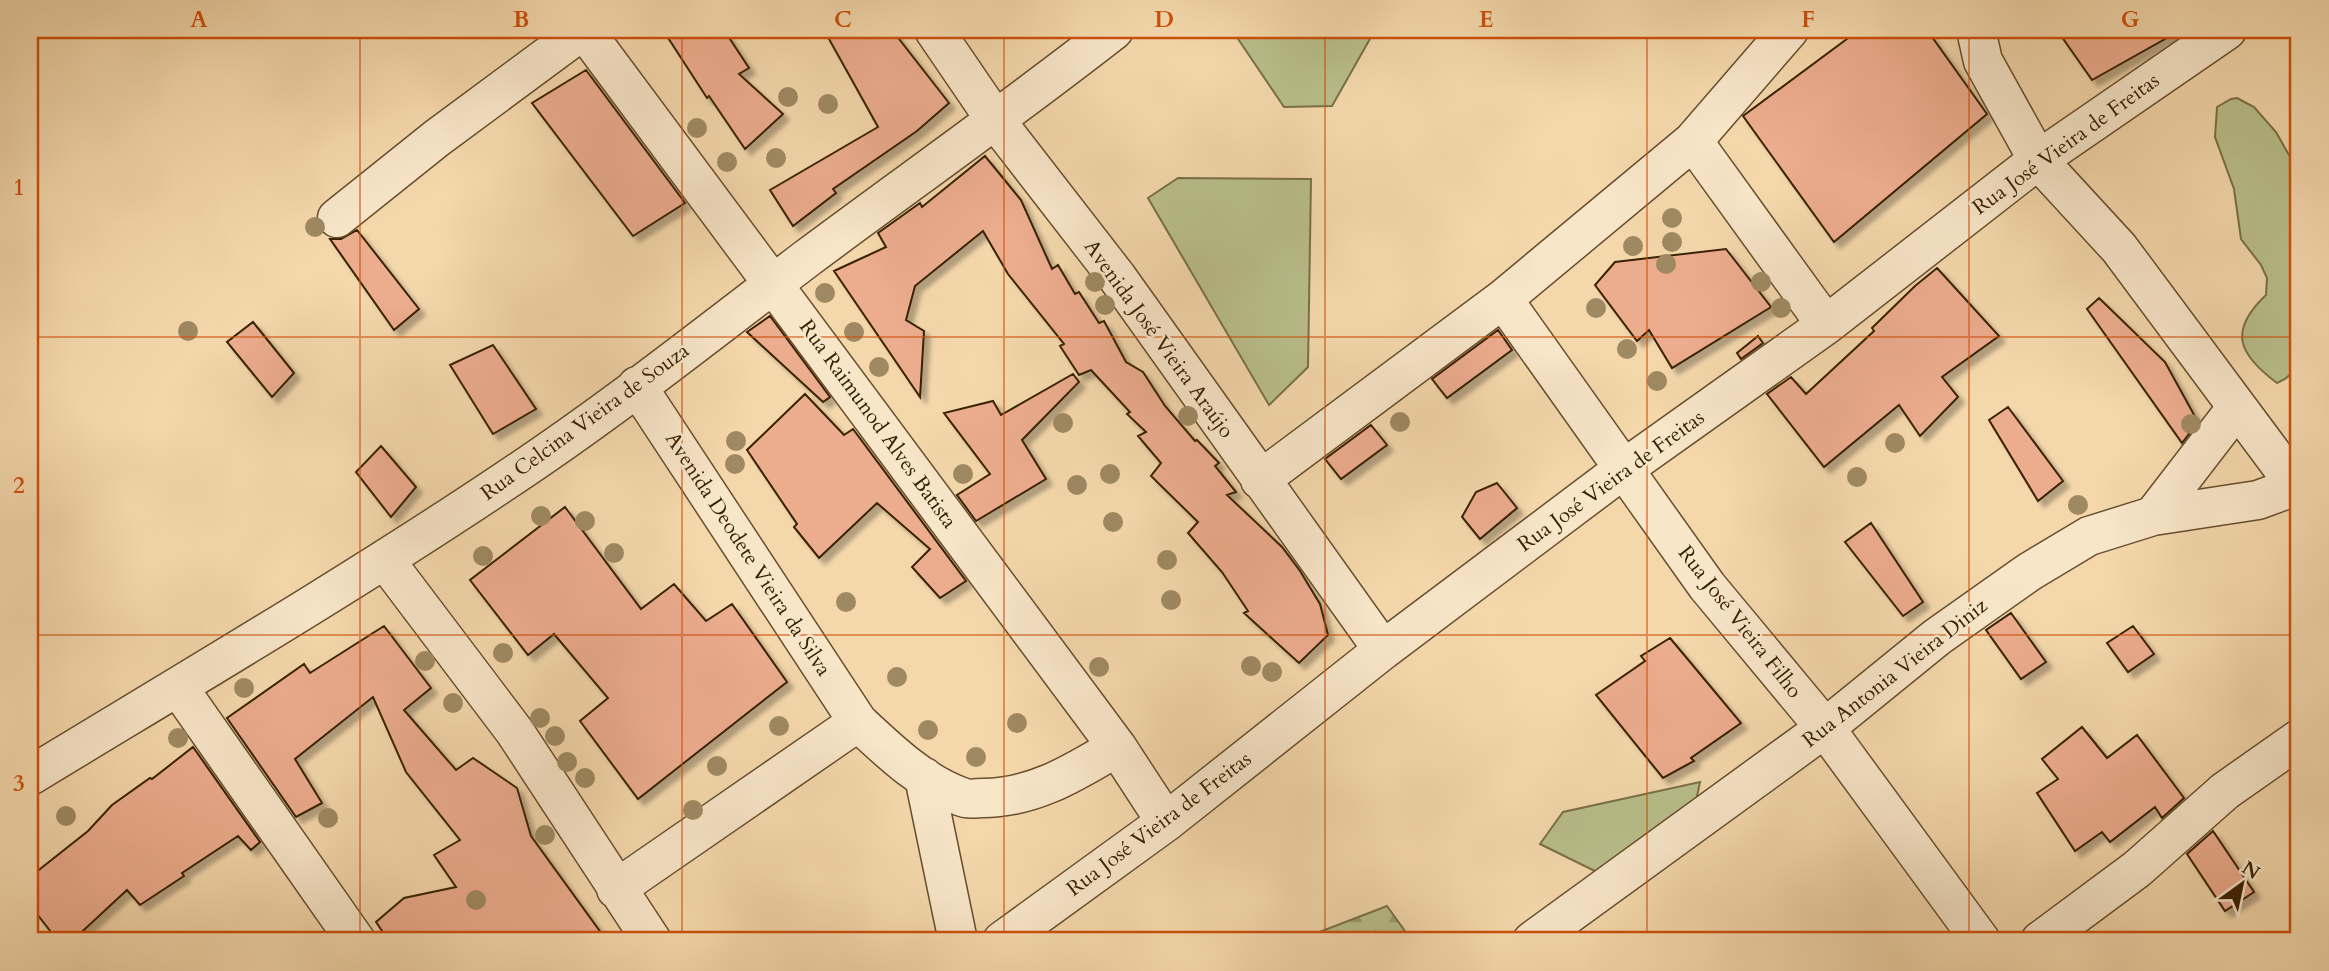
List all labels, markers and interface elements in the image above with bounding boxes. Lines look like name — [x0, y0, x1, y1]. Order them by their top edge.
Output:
text: A — [190, 4, 208, 35]
text: B — [513, 4, 529, 35]
text: C — [834, 4, 852, 35]
text: D — [1154, 4, 1174, 35]
text: E — [1479, 4, 1493, 35]
text: F — [1801, 4, 1815, 35]
text: G — [2121, 4, 2140, 35]
street label: Rua José Vieira de Freitas — [1967, 66, 2165, 222]
text: 1 — [13, 172, 25, 203]
street label: Avenida José Vieira Araújo — [1077, 234, 1241, 444]
street label: Rua Raimunod Alves Batista — [792, 314, 964, 534]
street label: Rua Celcina Vieira de Souza — [475, 336, 695, 508]
street label: Rua José Vieira de Freitas — [1512, 403, 1710, 559]
street label: Avenida Deodete Vieira da Silva — [658, 426, 838, 682]
text: 2 — [13, 470, 25, 501]
street label: Rua José Vieira Filho — [1671, 540, 1809, 704]
street label: Rua Antonia Vieira Diniz — [1796, 591, 1994, 754]
street label: Rua José Vieira de Freitas — [1061, 745, 1257, 903]
text: 3 — [13, 768, 25, 799]
north arrow — [2206, 848, 2276, 918]
text: N — [2237, 855, 2265, 886]

